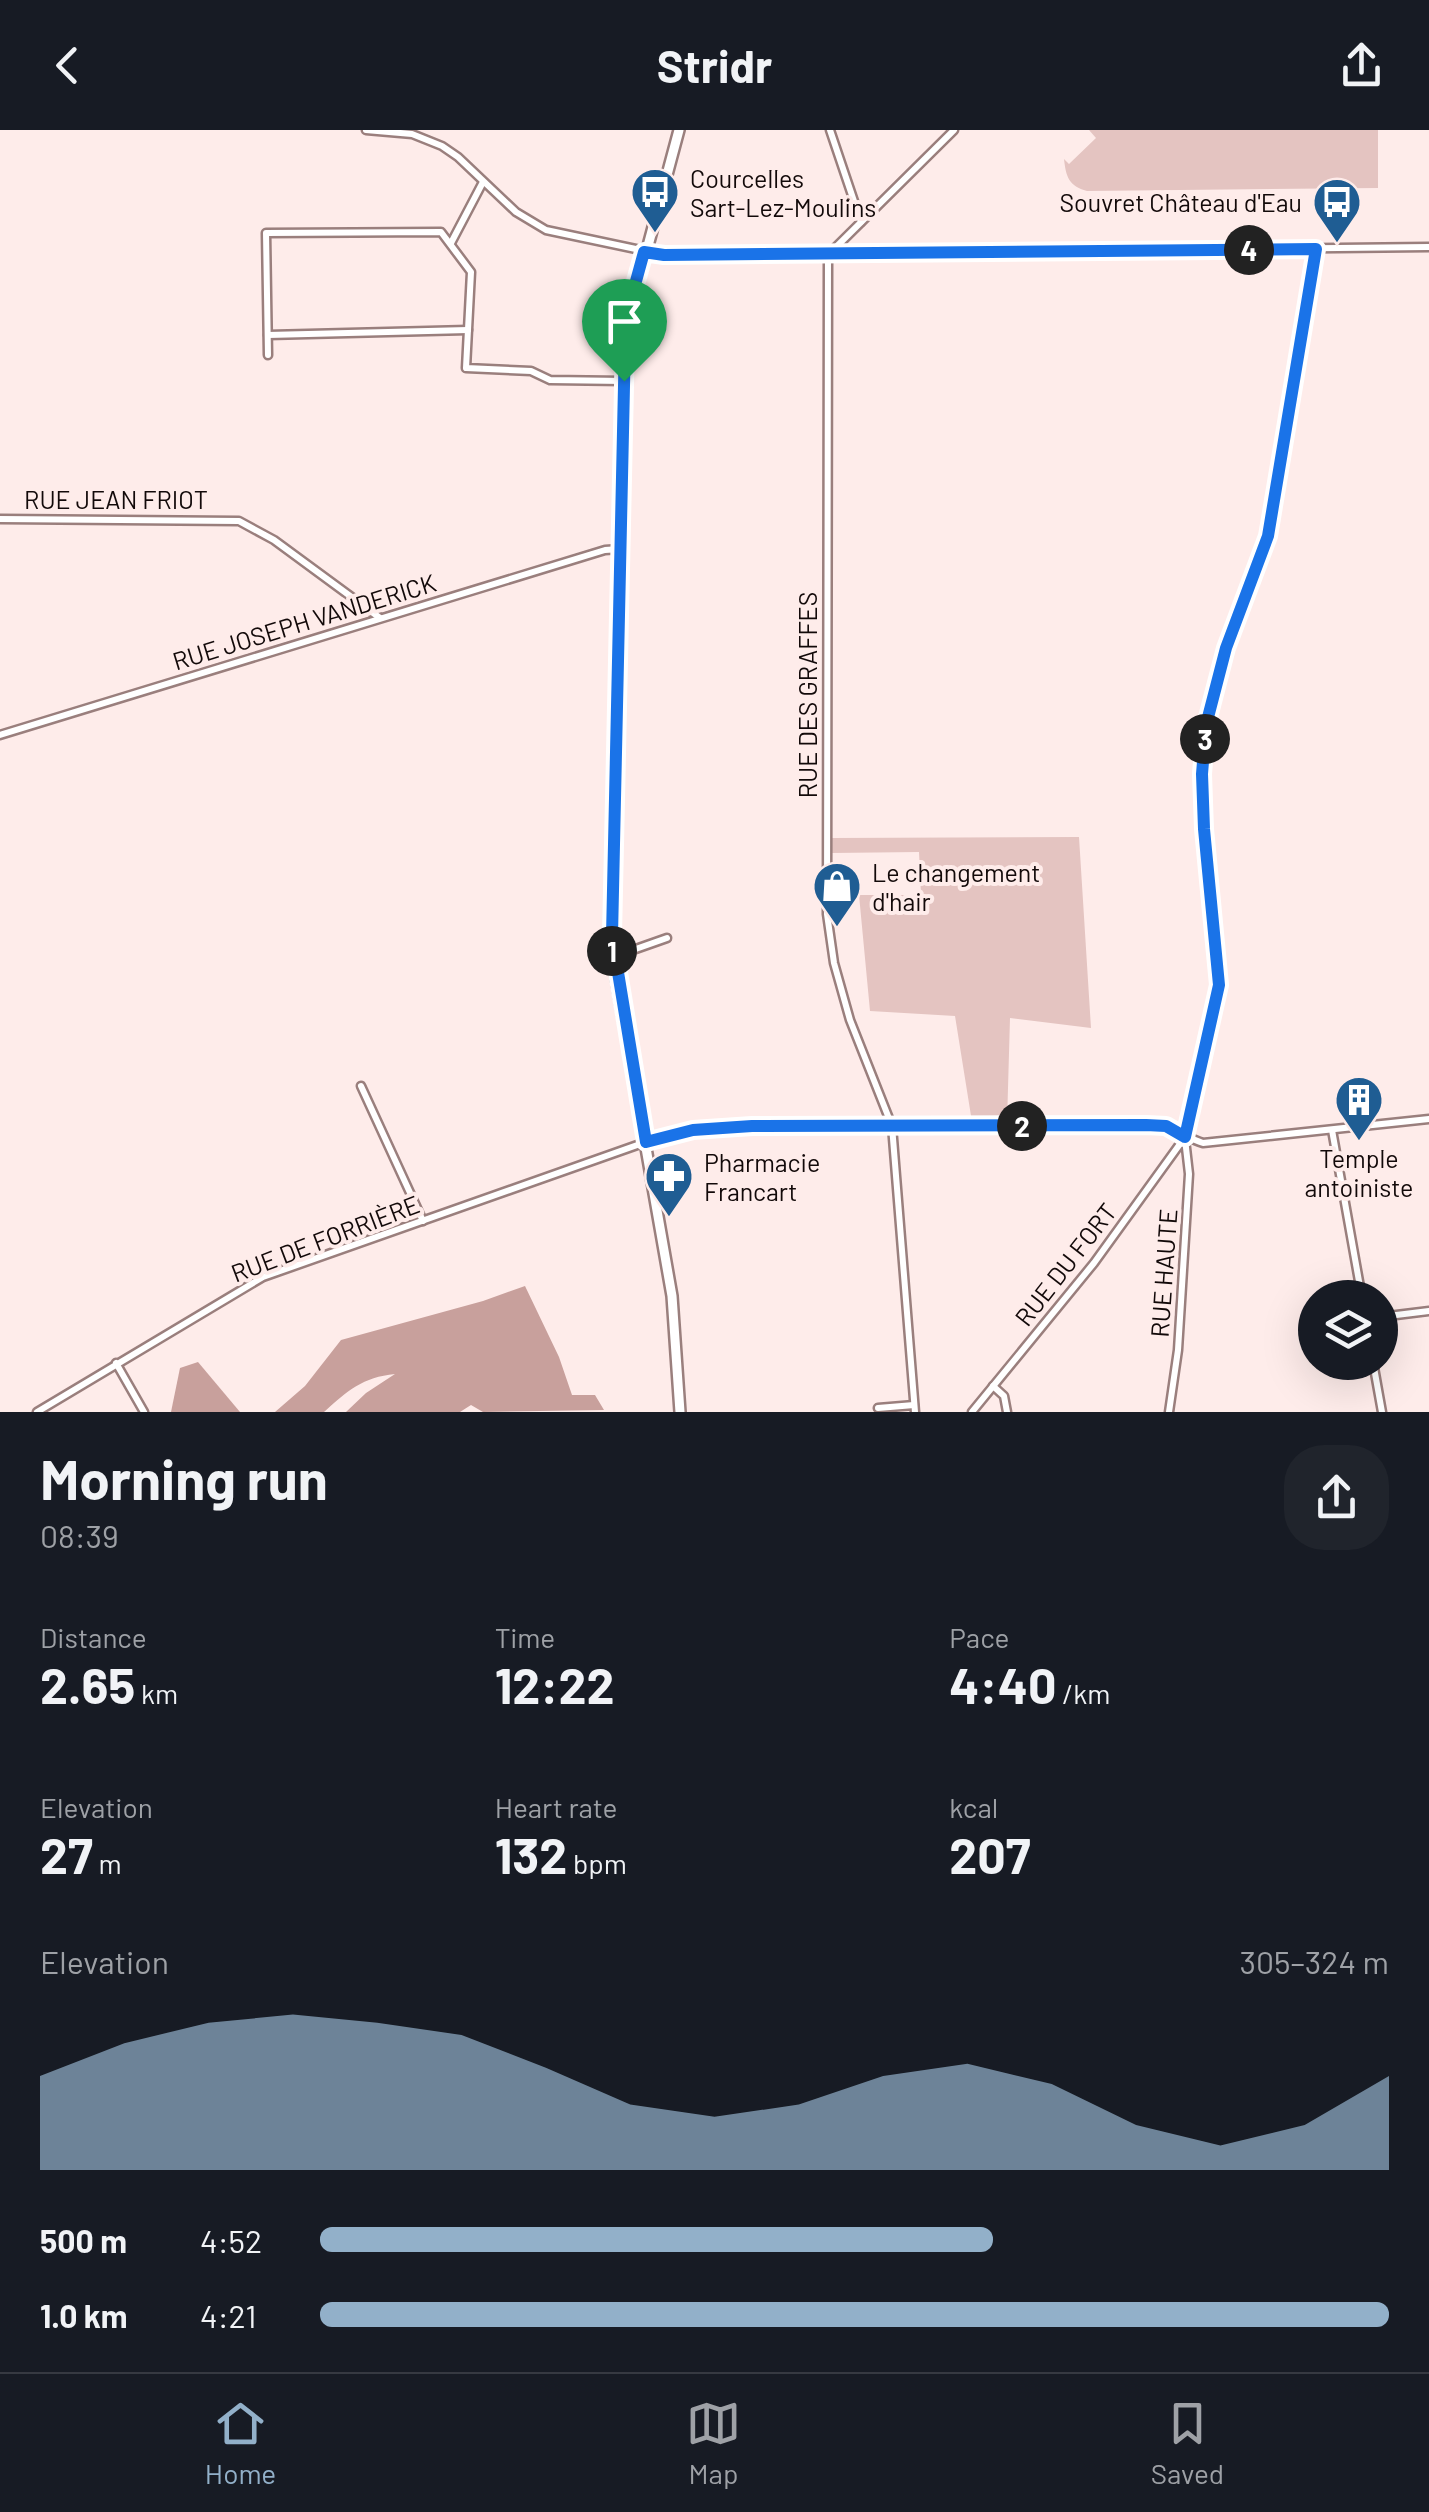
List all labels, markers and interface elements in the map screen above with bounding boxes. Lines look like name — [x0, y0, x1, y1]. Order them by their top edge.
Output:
icon: back — [40, 38, 95, 93]
text: Stridr — [657, 38, 772, 92]
icon: share — [1334, 38, 1389, 93]
place label: Courcelles Sart-Lez-Moulins — [690, 163, 876, 222]
bus stop icon: Courcelles Sart-Lez-Moulins — [629, 166, 681, 234]
bus stop icon: Souvret Château d'Eau — [1311, 176, 1363, 244]
place label: Souvret Château d'Eau — [1060, 187, 1302, 217]
pin: 4 — [1224, 225, 1274, 275]
text: 4 — [1241, 233, 1257, 267]
pin — [582, 279, 667, 382]
icon: arrive — [597, 294, 652, 349]
street label: RUE JEAN FRIOT — [24, 484, 208, 514]
street label: RUE JOSEPH VANDERICK — [169, 567, 439, 675]
street label: RUE DES GRAFFES — [792, 592, 822, 798]
pin: 3 — [1180, 714, 1230, 764]
text: 3 — [1197, 722, 1213, 756]
place label: Le changement d'hair — [872, 857, 1040, 916]
shop icon: Le changement d'hair — [811, 860, 863, 928]
pin: 1 — [587, 926, 637, 976]
text: 1 — [607, 934, 617, 968]
building icon: Temple antoiniste — [1333, 1074, 1385, 1142]
pin: 2 — [997, 1101, 1047, 1151]
text: 2 — [1014, 1109, 1030, 1143]
place label: Temple antoiniste — [1305, 1143, 1413, 1202]
place label: Pharmacie Francart — [704, 1147, 820, 1206]
pharmacy icon: Pharmacie Francart — [643, 1150, 695, 1218]
street label: RUE DE FORRIÈRE — [227, 1188, 423, 1288]
street label: RUE DU FORT — [1008, 1197, 1122, 1331]
street label: RUE HAUTE — [1144, 1208, 1182, 1338]
map controls — [1298, 1280, 1398, 1380]
button: layers — [1298, 1280, 1398, 1380]
text: Morning run — [40, 1445, 328, 1511]
button: share — [1284, 1445, 1389, 1550]
text: 08:39 — [40, 1516, 119, 1554]
text: Distance — [40, 1620, 147, 1654]
text: Time — [495, 1620, 555, 1654]
text: Pace — [949, 1620, 1010, 1654]
text: 2.65 — [40, 1654, 135, 1714]
text: 12:22 — [495, 1654, 615, 1714]
text: 4:40 — [949, 1654, 1057, 1714]
text: km — [135, 1676, 178, 1710]
text: /km — [1057, 1676, 1111, 1710]
text: Elevation — [40, 1790, 153, 1824]
text: Heart rate — [495, 1790, 617, 1824]
text: kcal — [949, 1790, 998, 1824]
text: 27 — [40, 1824, 93, 1884]
text: 132 — [495, 1824, 567, 1884]
text: 207 — [949, 1824, 1031, 1884]
text: m — [93, 1846, 122, 1880]
text: bpm — [567, 1846, 627, 1880]
text: Elevation — [40, 1942, 169, 1980]
text: 305–324 m — [1239, 1942, 1389, 1980]
text: 500 m — [40, 2221, 127, 2259]
text: 4:52 — [200, 2221, 262, 2259]
text: 1.0 km — [40, 2296, 128, 2334]
text: 4:21 — [200, 2296, 256, 2334]
tab: Home — [205, 2396, 276, 2490]
tab: Map — [686, 2396, 741, 2490]
tab: Saved — [1151, 2396, 1224, 2490]

